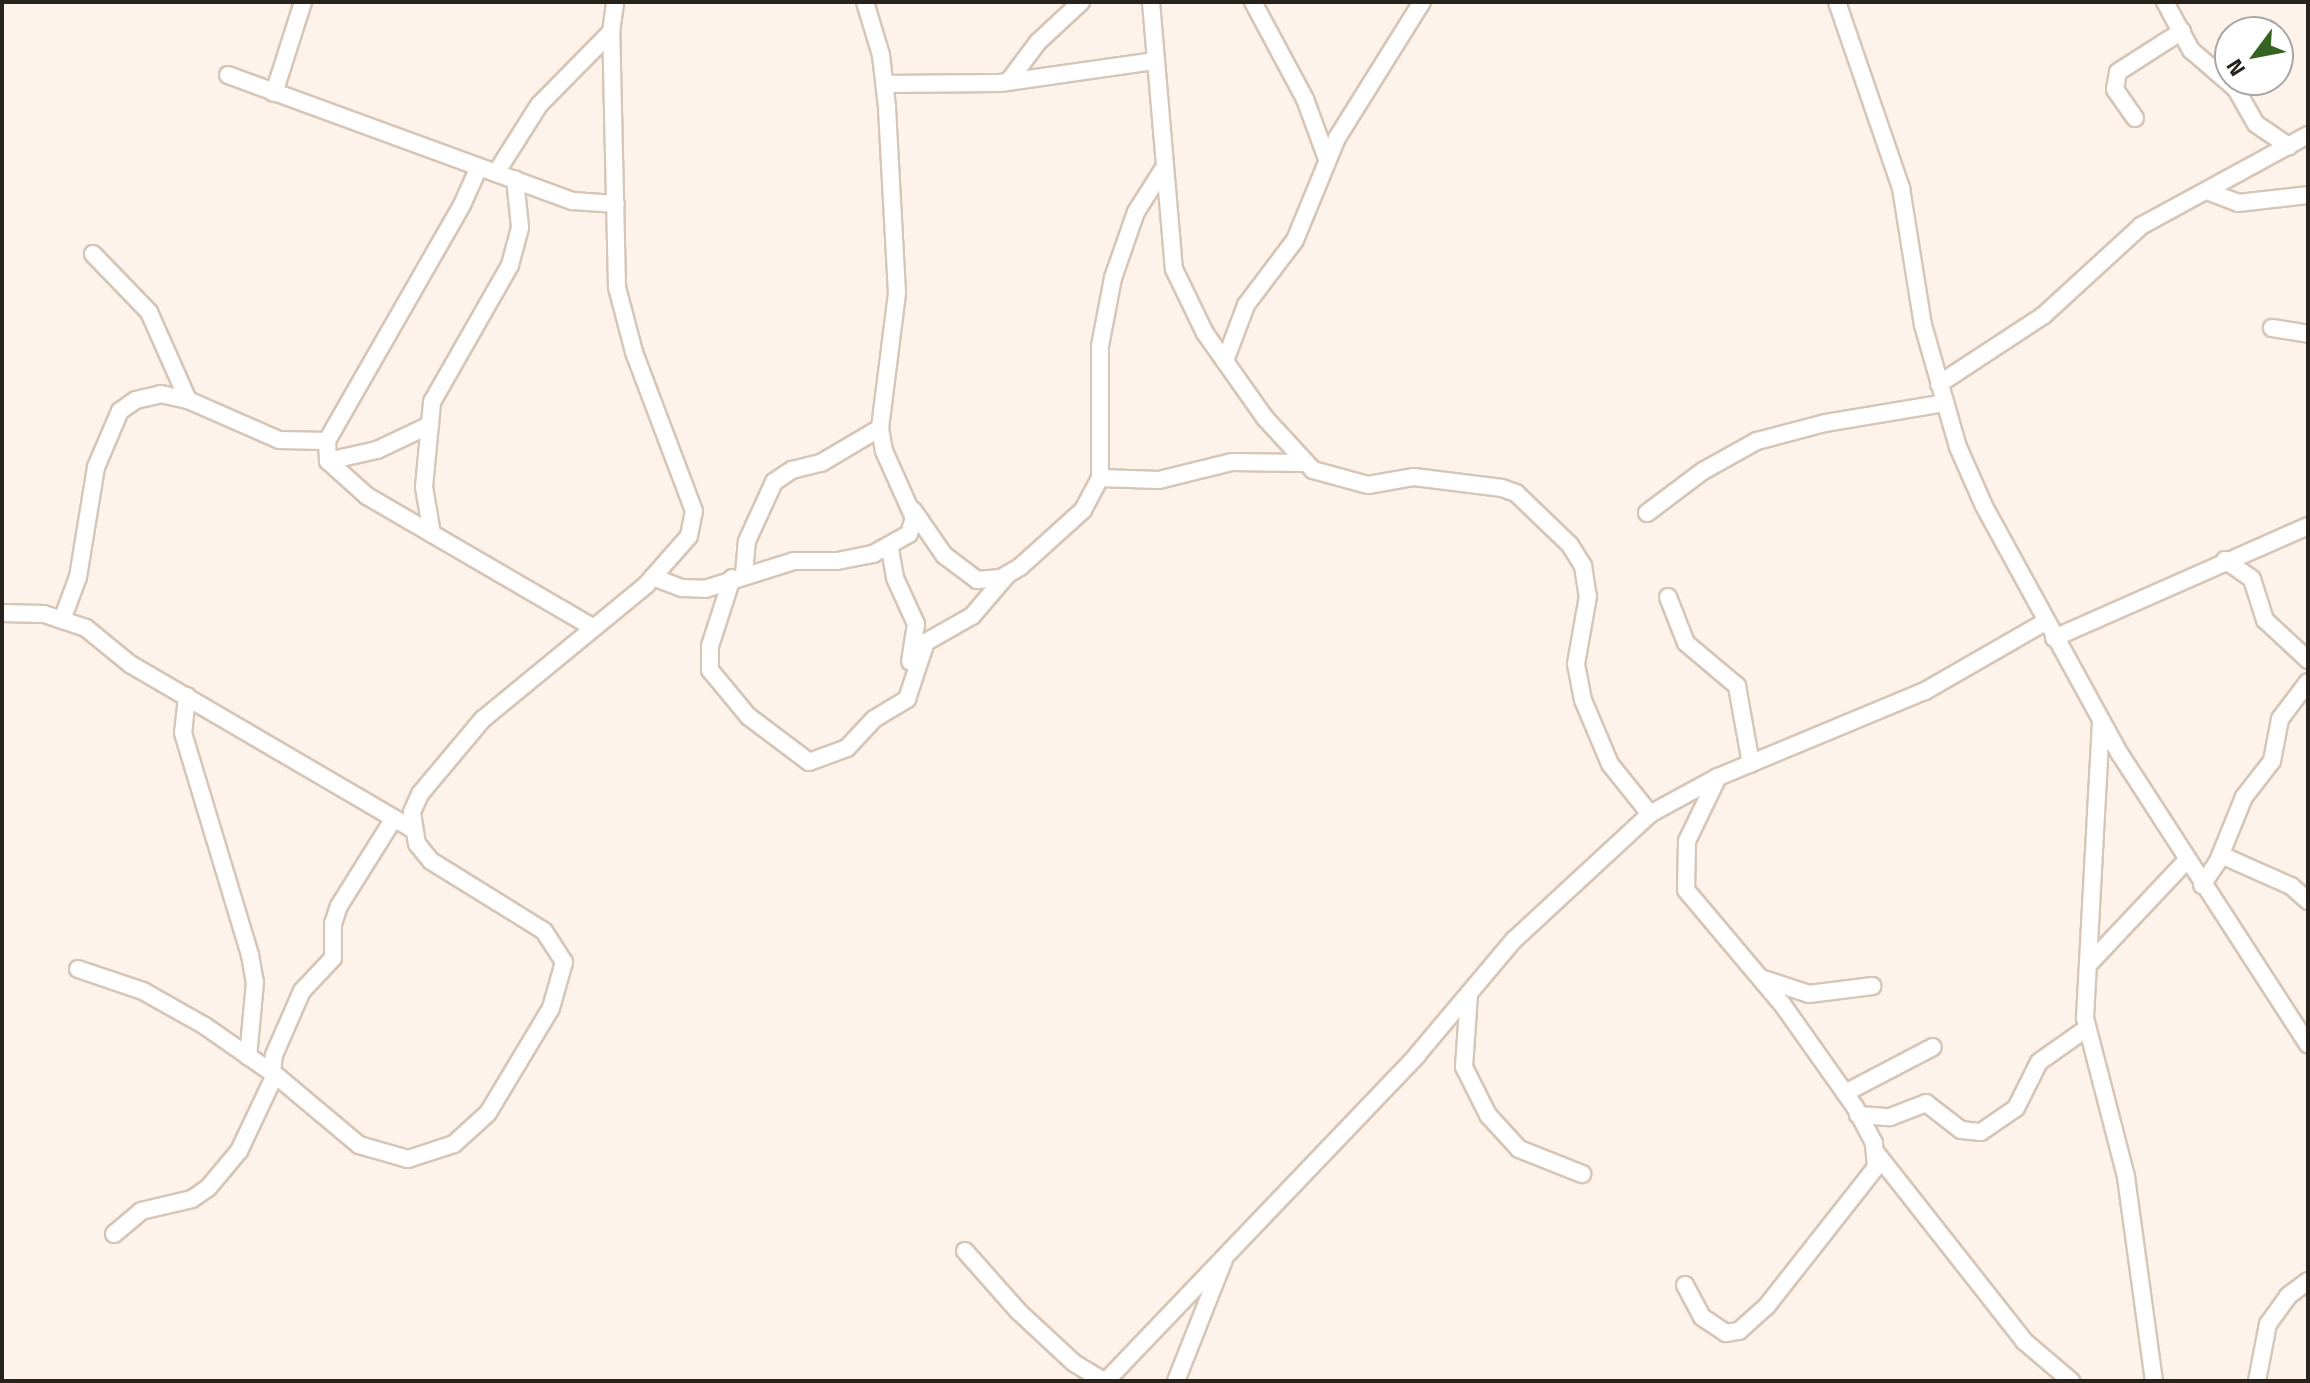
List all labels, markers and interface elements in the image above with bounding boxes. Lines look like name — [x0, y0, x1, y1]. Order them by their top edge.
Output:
north arrow — [2214, 16, 2294, 96]
text: N — [2217, 52, 2254, 83]

